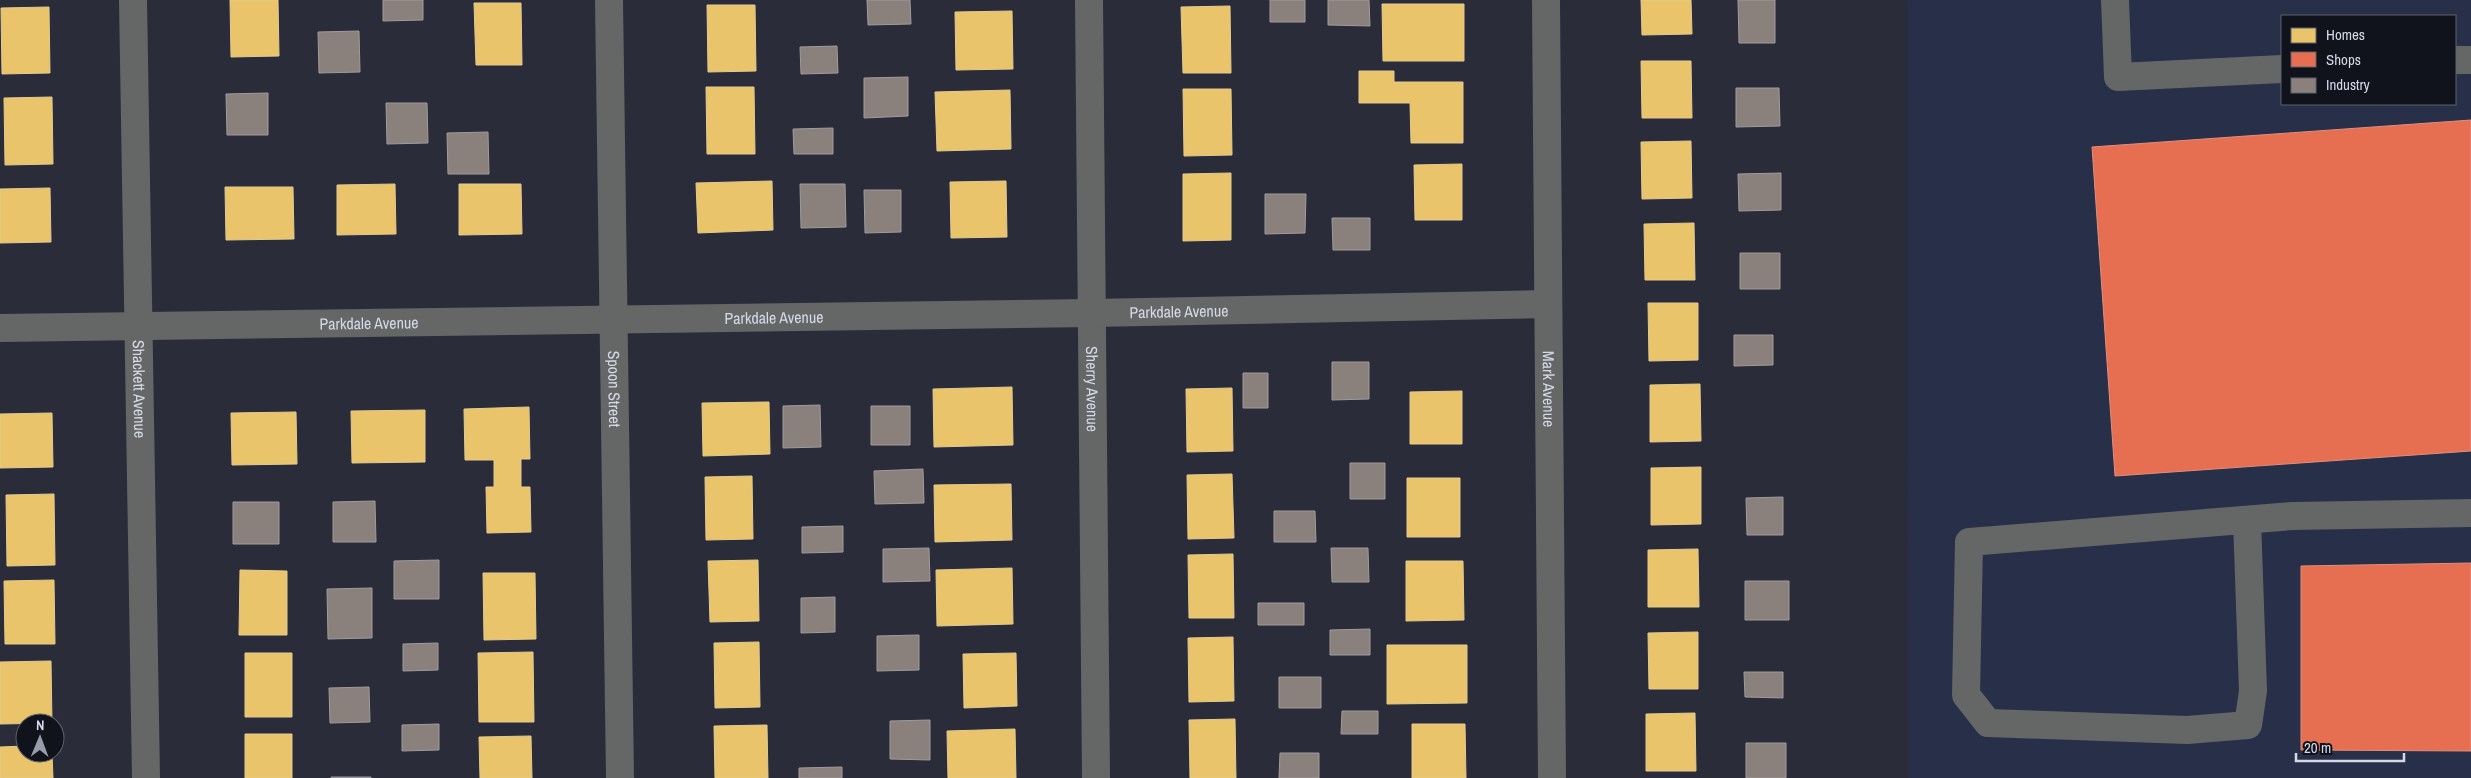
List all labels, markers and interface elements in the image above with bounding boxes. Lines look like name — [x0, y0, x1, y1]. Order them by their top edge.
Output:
legend — [2281, 15, 2456, 105]
text: Homes — [2326, 24, 2365, 45]
text: Shops — [2326, 49, 2361, 70]
text: Industry — [2326, 74, 2371, 95]
street label: Parkdale Avenue — [1129, 299, 1229, 323]
street label: Parkdale Avenue — [724, 306, 824, 329]
street label: Parkdale Avenue — [319, 311, 419, 335]
street label: Shackett Avenue — [128, 340, 151, 438]
street label: Sherry Avenue — [1081, 346, 1104, 432]
street label: Spoon Street — [603, 350, 626, 428]
street label: Mark Avenue — [1538, 351, 1560, 427]
north arrow — [15, 713, 65, 763]
text: N — [36, 716, 45, 734]
scale bar — [2296, 730, 2404, 762]
text: 20 m — [2304, 737, 2331, 758]

